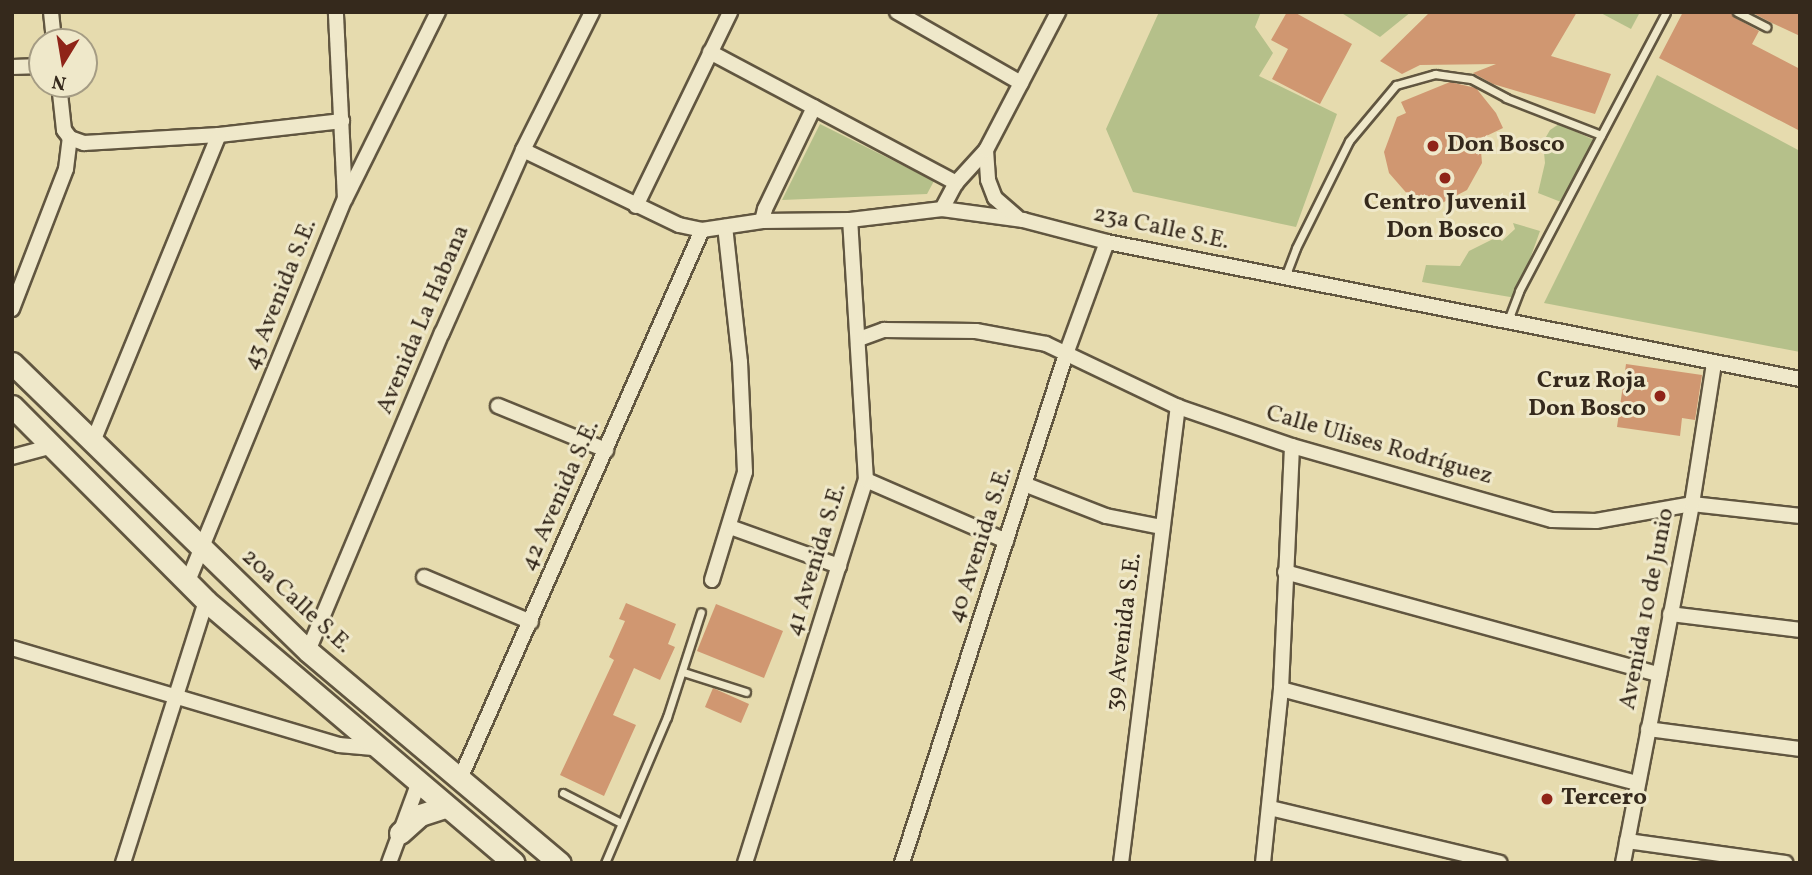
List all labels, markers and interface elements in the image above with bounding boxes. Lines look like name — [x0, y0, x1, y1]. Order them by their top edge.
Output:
north arrow — [28, 28, 98, 98]
text: N — [50, 68, 69, 96]
place label: Don Bosco — [1447, 132, 1565, 160]
marker: Don Bosco — [1425, 138, 1441, 154]
marker: Centro Juvenil Don Bosco — [1437, 170, 1453, 186]
place label: Centro Juvenil Don Bosco — [1364, 190, 1526, 246]
street label: 23a Calle S.E. — [1090, 201, 1232, 257]
street label: 43 Avenida S.E. — [238, 215, 324, 375]
street label: Avenida La Habana — [371, 221, 477, 419]
place label: Cruz Roja Don Bosco — [1528, 368, 1646, 424]
marker: Cruz Roja Don Bosco — [1652, 388, 1668, 404]
street label: Calle Ulises Rodríguez — [1262, 400, 1496, 492]
street label: 42 Avenida S.E. — [515, 416, 607, 576]
street label: 40 Avenida S.E. — [942, 463, 1020, 627]
street label: 41 Avenida S.E. — [780, 480, 854, 640]
street label: Avenida 10 de Junio — [1614, 506, 1682, 712]
street label: 20a Calle S.E. — [235, 543, 357, 661]
street label: 39 Avenida S.E. — [1101, 551, 1149, 713]
place label: Tercero — [1561, 785, 1647, 813]
marker: Tercero — [1539, 791, 1555, 807]

